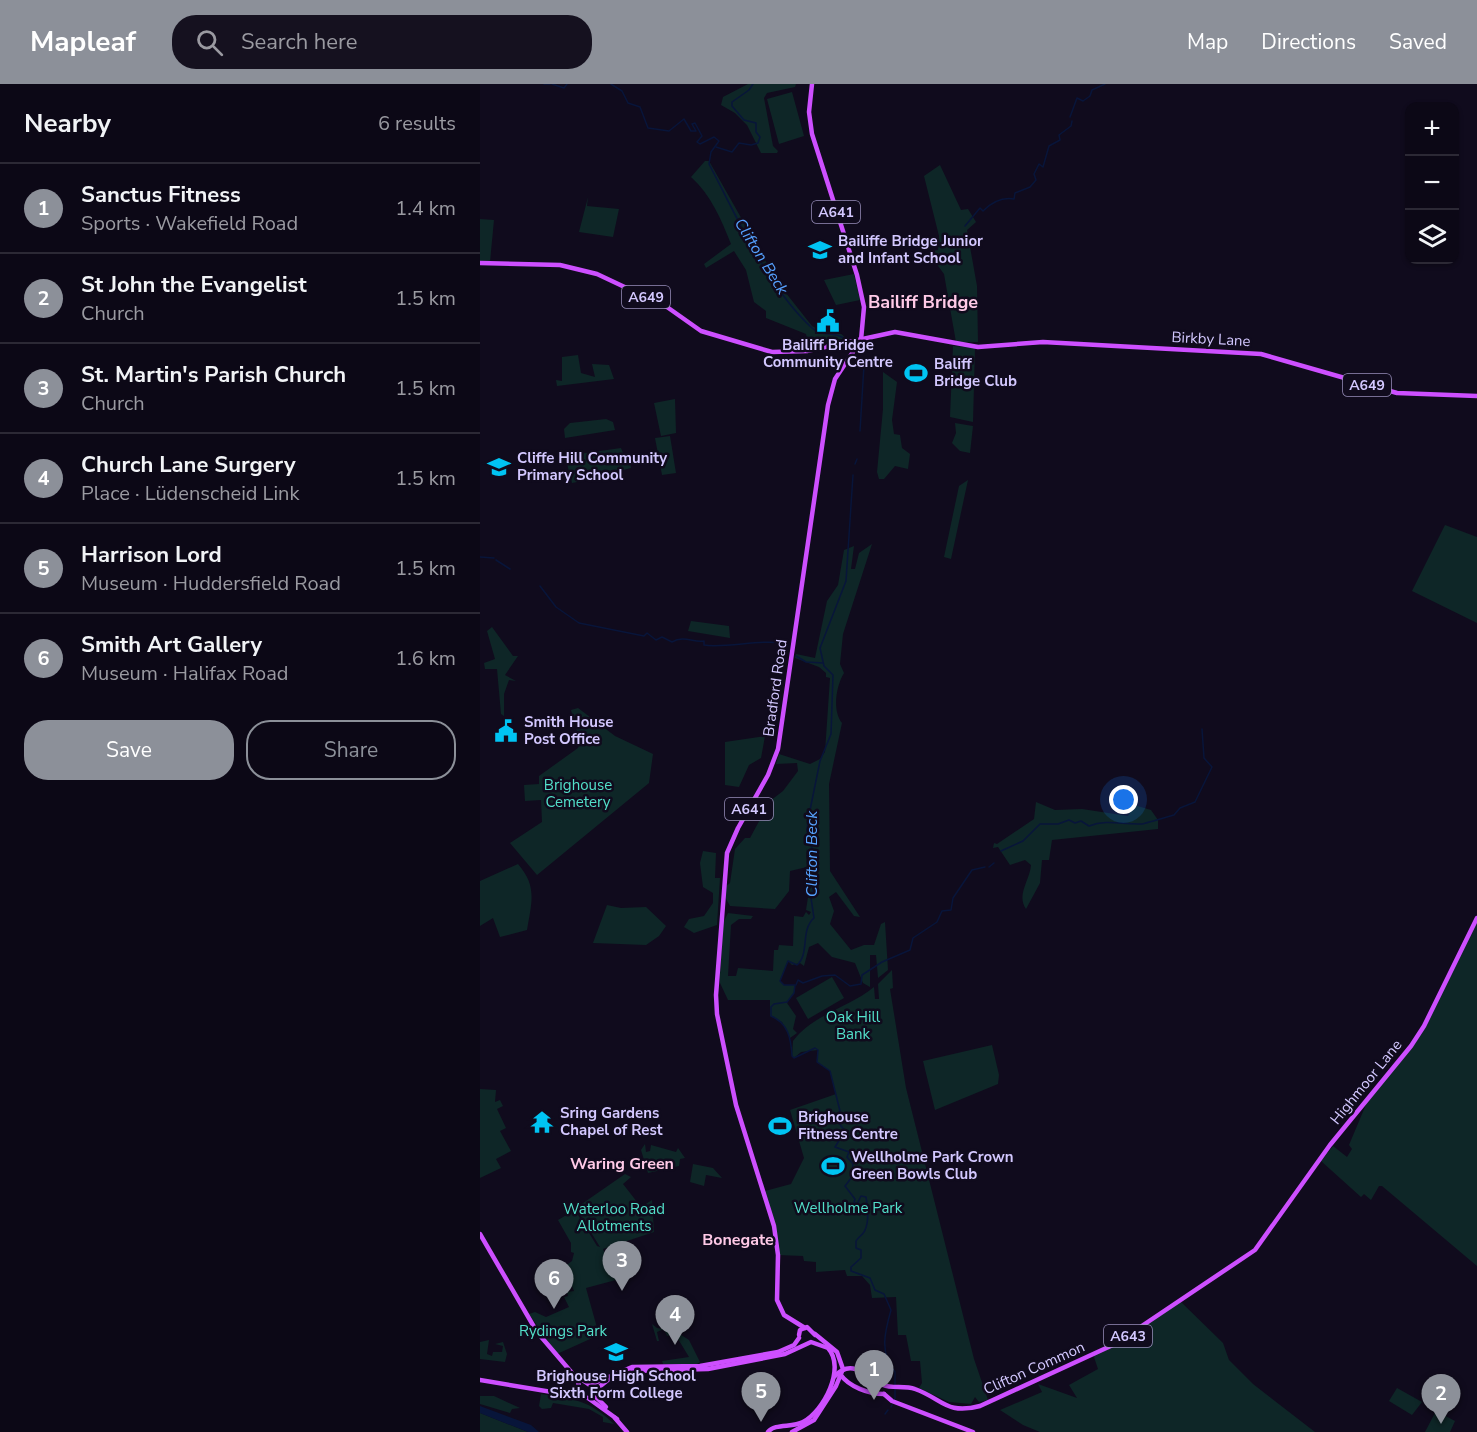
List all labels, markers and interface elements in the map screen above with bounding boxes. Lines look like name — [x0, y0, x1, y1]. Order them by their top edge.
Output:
search box — [172, 15, 592, 69]
text: Mapleaf — [30, 23, 136, 61]
icon: search — [193, 26, 226, 59]
text: Search here — [241, 27, 358, 57]
text: Map — [1187, 28, 1228, 56]
text: Directions — [1261, 28, 1356, 56]
text: Saved — [1389, 28, 1447, 56]
map controls — [1405, 102, 1459, 264]
button: + — [1405, 102, 1459, 156]
text: Nearby — [24, 106, 111, 141]
text: 6 results — [378, 110, 456, 137]
button: − — [1405, 156, 1459, 210]
text: Sanctus Fitness — [81, 180, 241, 210]
text: 1 — [38, 195, 50, 222]
text: 1.4 km — [395, 195, 456, 222]
road number: A641 — [812, 201, 860, 223]
text: Sports · Wakefield Road — [81, 210, 298, 237]
button: layers — [1405, 210, 1459, 264]
water label: Clifton Beck — [729, 214, 794, 300]
place label: Bailiffe Bridge Junior and Infant School — [838, 231, 983, 268]
school or university icon: Bailiffe Bridge Junior and Infant School — [807, 237, 833, 263]
text: St John the Evangelist — [81, 270, 307, 300]
text: 2 — [38, 285, 50, 312]
text: 1.5 km — [395, 285, 456, 312]
road number: A649 — [622, 286, 670, 308]
district label: Bailiff Bridge — [868, 290, 978, 314]
text: Church — [81, 300, 145, 327]
public building icon: Bailiff Bridge Community Centre — [815, 308, 841, 334]
street label: Birkby Lane — [1171, 327, 1251, 351]
place label: Bailiff Bridge Community Centre — [763, 335, 893, 372]
place label: Baliff Bridge Club — [934, 354, 1017, 391]
text: St. Martin's Parish Church — [81, 360, 346, 390]
sports icon: Baliff Bridge Club — [903, 360, 929, 386]
road number: A649 — [1343, 374, 1391, 396]
text: 3 — [38, 375, 50, 402]
text: 1.5 km — [395, 375, 456, 402]
text: Church — [81, 390, 145, 417]
place label: Cliffe Hill Community Primary School — [517, 448, 667, 485]
text: Church Lane Surgery — [81, 450, 295, 480]
school or university icon: Cliffe Hill Community Primary School — [486, 454, 512, 480]
text: 4 — [38, 465, 50, 492]
text: 1.5 km — [395, 465, 456, 492]
text: Place · Lüdenscheid Link — [81, 480, 299, 507]
text: Harrison Lord — [81, 540, 222, 570]
text: 5 — [38, 555, 50, 582]
text: 1.5 km — [395, 555, 456, 582]
text: Museum · Huddersfield Road — [81, 570, 341, 597]
text: Smith Art Gallery — [81, 630, 262, 660]
street label: Bradford Road — [758, 638, 792, 738]
text: 6 — [38, 645, 50, 672]
text: 1.6 km — [395, 645, 456, 672]
text: Museum · Halifax Road — [81, 660, 288, 687]
place label: Smith House Post Office — [524, 712, 613, 749]
public building icon: Smith House Post Office — [493, 718, 519, 744]
button: Save — [24, 720, 234, 780]
button: Share — [246, 720, 456, 780]
park label: Brighouse Cemetery — [544, 775, 612, 812]
your location — [1109, 785, 1138, 814]
road number: A641 — [725, 798, 773, 820]
water label: Clifton Beck — [801, 810, 823, 897]
park label: Oak Hill Bank — [826, 1007, 881, 1044]
street label: Highmoor Lane — [1326, 1035, 1406, 1129]
place label: Sring Gardens Chapel of Rest — [560, 1103, 663, 1140]
place label: Brighouse Fitness Centre — [798, 1107, 898, 1144]
temple icon: Sring Gardens Chapel of Rest — [529, 1109, 555, 1135]
sports icon: Brighouse Fitness Centre — [767, 1113, 793, 1139]
place label: Wellholme Park Crown Green Bowls Club — [851, 1147, 1014, 1184]
district label: Waring Green — [570, 1153, 674, 1175]
sports icon: Wellholme Park Crown Green Bowls Club — [820, 1153, 846, 1179]
park label: Wellholme Park — [794, 1198, 903, 1218]
park label: Waterloo Road Allotments — [563, 1199, 665, 1236]
district label: Bonegate — [702, 1229, 774, 1251]
pin: 3 — [602, 1242, 642, 1291]
pin: 6 — [534, 1260, 574, 1309]
pin: 4 — [656, 1296, 694, 1345]
park label: Rydings Park — [519, 1321, 608, 1341]
road number: A643 — [1104, 1325, 1152, 1347]
street label: Clifton Common — [980, 1337, 1088, 1399]
school or university icon: Brighouse High School Sixth Form College — [603, 1339, 629, 1365]
pin: 1 — [854, 1350, 894, 1400]
place label: Brighouse High School Sixth Form College — [536, 1366, 696, 1403]
pin: 5 — [742, 1372, 780, 1422]
pin: 2 — [1422, 1374, 1460, 1424]

